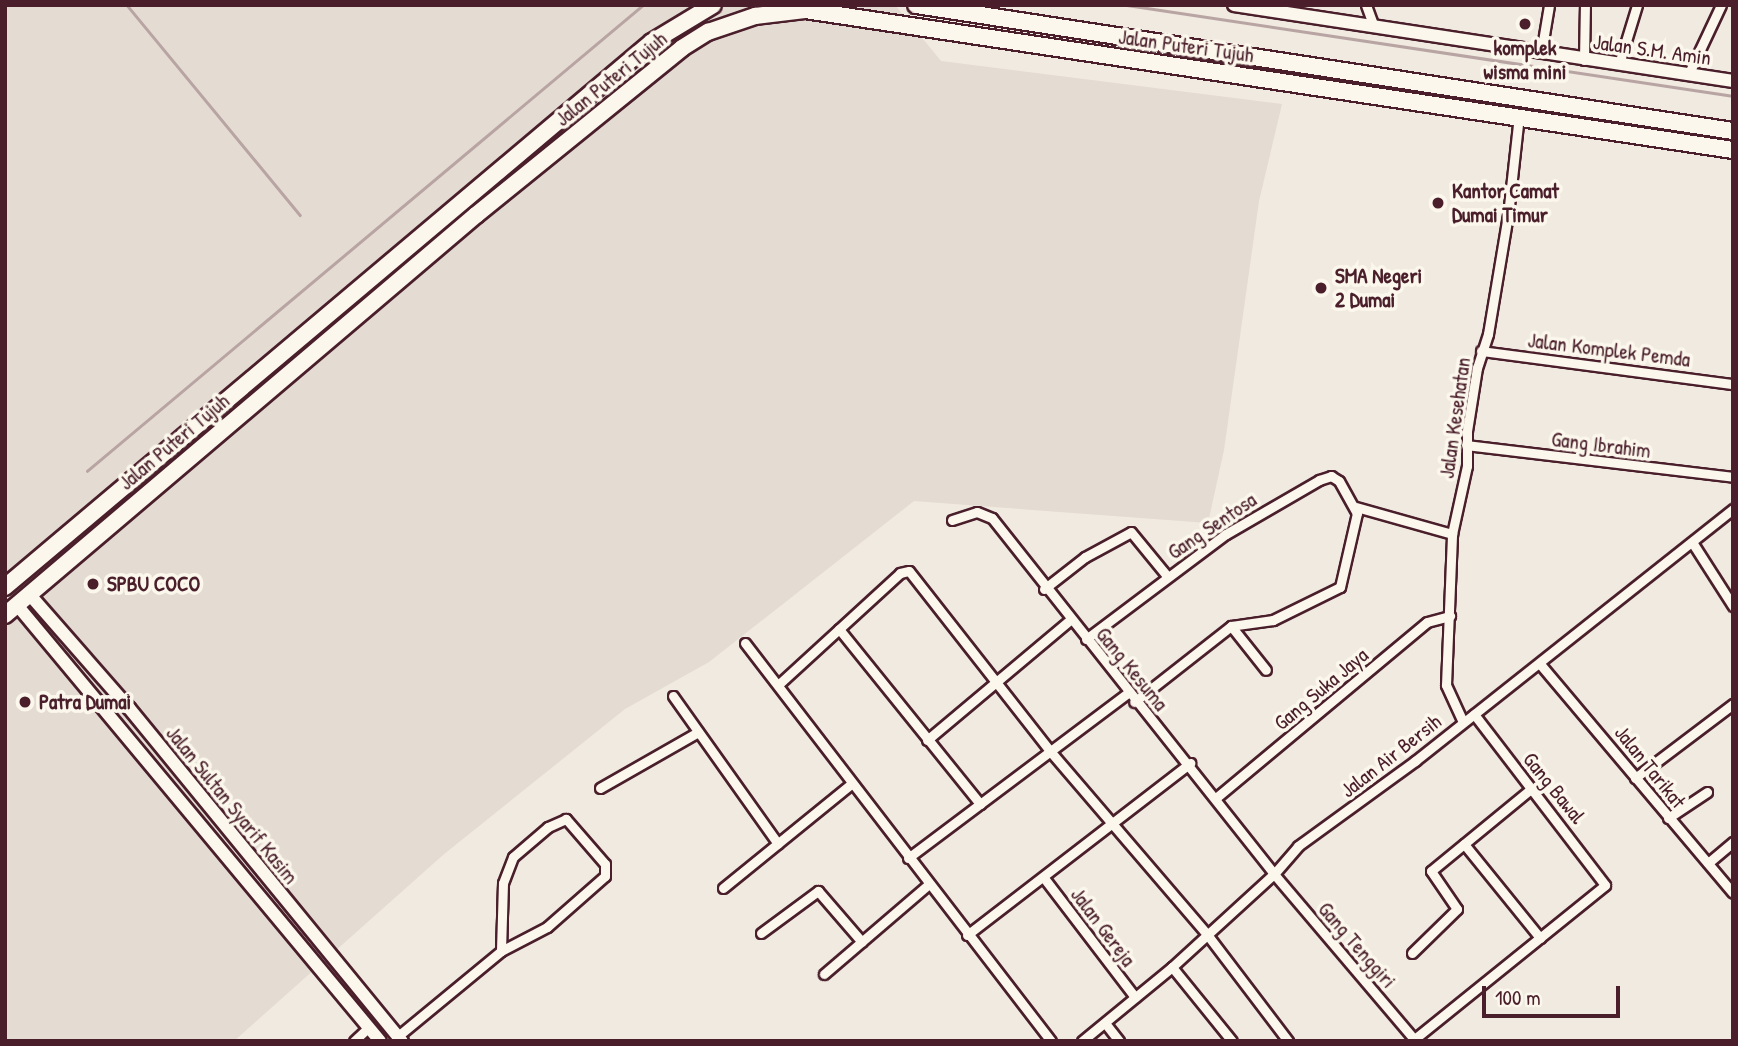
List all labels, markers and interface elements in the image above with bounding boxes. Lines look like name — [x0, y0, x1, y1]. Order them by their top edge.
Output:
marker: komplek wisma mini — [1517, 16, 1533, 32]
street label: Jalan Puteri Tujuh — [1117, 24, 1255, 68]
street label: Jalan Puteri Tujuh — [550, 26, 672, 132]
street label: Jalan S.M. Amin — [1591, 29, 1713, 71]
place label: komplek wisma mini — [1483, 35, 1567, 85]
place label: Kantor Camat Dumai Timur — [1452, 178, 1559, 228]
marker: Kantor Camat Dumai Timur — [1430, 195, 1446, 211]
place label: SMA Negeri 2 Dumai — [1335, 263, 1422, 313]
marker: SMA Negeri 2 Dumai — [1313, 280, 1329, 296]
street label: Jalan Komplek Pemda — [1526, 328, 1692, 372]
street label: Jalan Kesehatan — [1434, 356, 1476, 480]
street label: Jalan Puteri Tujuh — [114, 389, 234, 495]
street label: Gang Ibrahim — [1550, 426, 1652, 464]
street label: Gang Sentosa — [1163, 487, 1261, 565]
place label: SPBU COCO — [107, 571, 200, 597]
marker: SPBU COCO — [85, 576, 101, 592]
street label: Gang Kesuma — [1091, 622, 1173, 716]
street label: Gang Suka Jaya — [1269, 642, 1373, 736]
place label: Patra Dumai — [39, 689, 131, 715]
marker: Patra Dumai — [17, 694, 33, 710]
street label: Jalan Air Bersih — [1336, 709, 1446, 803]
street label: Jalan Sultan Syarif Kasim — [161, 721, 303, 889]
street label: Jalan Tarikat — [1609, 721, 1691, 813]
street label: Gang Bawal — [1518, 747, 1590, 829]
street label: Jalan Gereja — [1065, 883, 1141, 971]
street label: Gang Tenggiri — [1313, 897, 1401, 993]
scale bar — [1486, 972, 1624, 1016]
text: 100 m — [1495, 983, 1541, 1012]

